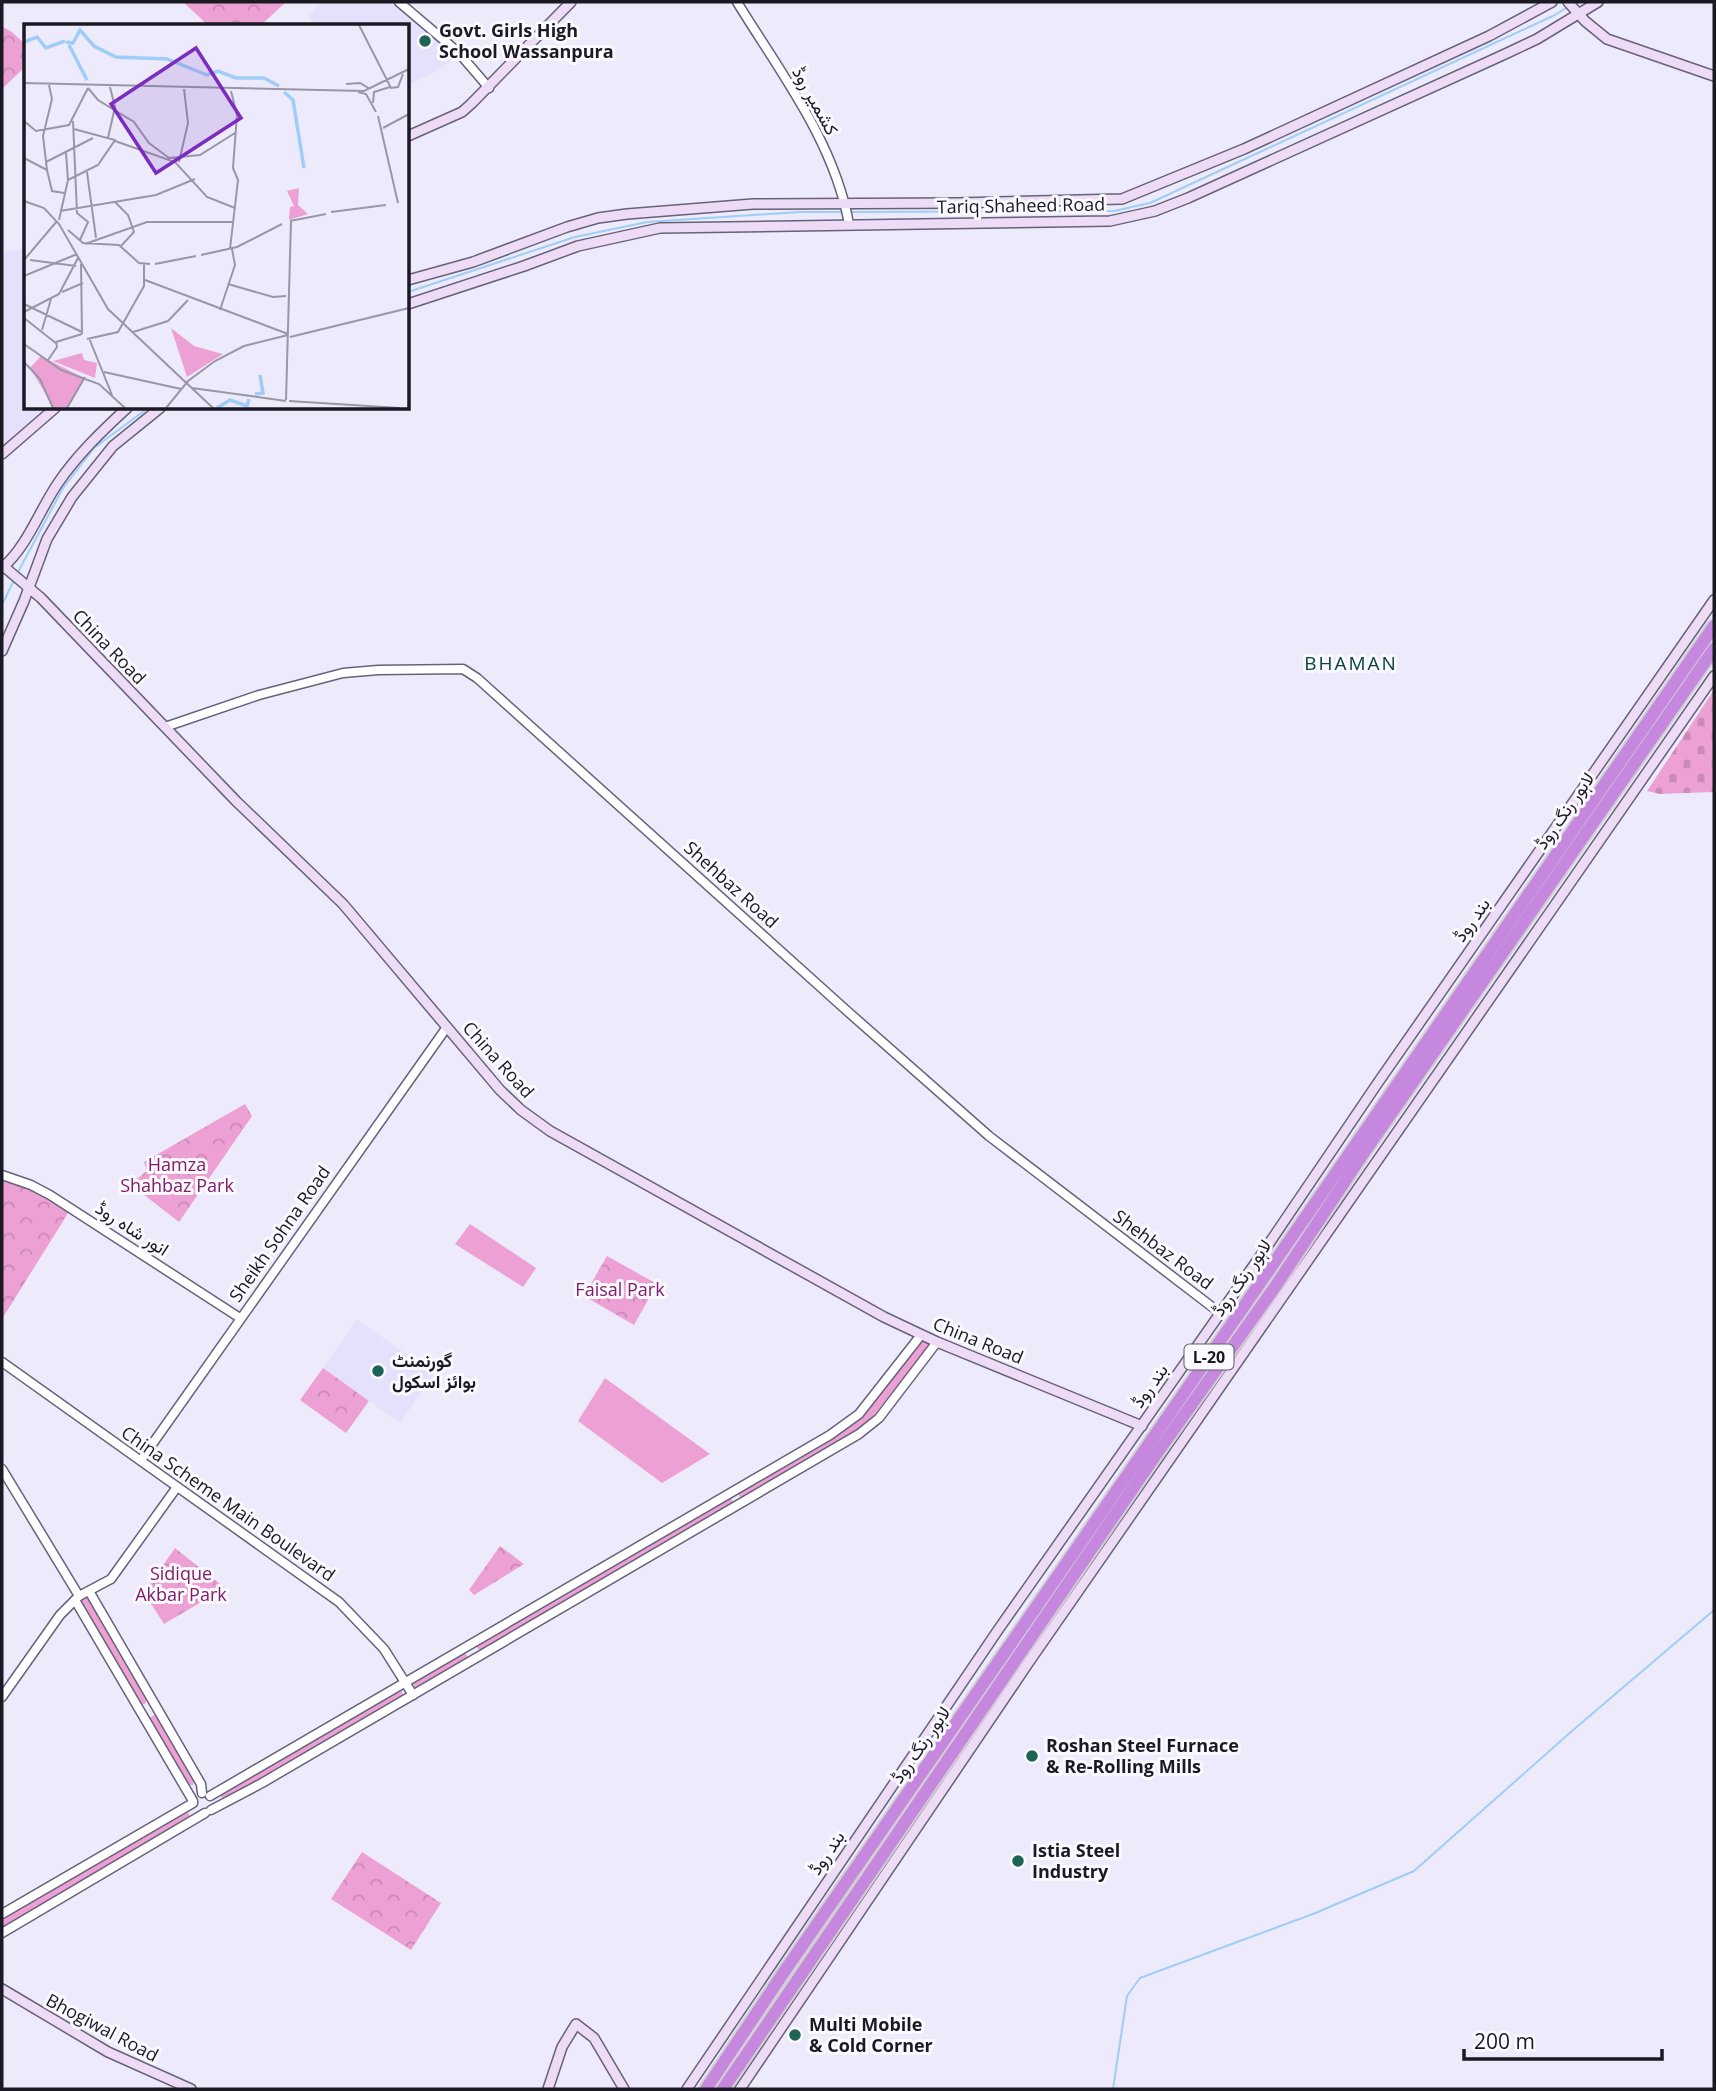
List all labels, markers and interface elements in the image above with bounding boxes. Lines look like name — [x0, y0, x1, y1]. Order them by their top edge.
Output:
place label: Govt. Girls High School Wassanpura — [439, 18, 614, 63]
inset map — [24, 24, 410, 410]
marker: Govt. Girls High School Wassanpura — [417, 33, 433, 49]
street label: کشمیر روڈ — [787, 62, 845, 139]
street label: Tariq Shaheed Road — [937, 192, 1105, 218]
street label: China Road — [68, 604, 152, 689]
district label: BHAMAN — [1304, 650, 1398, 676]
street label: لاہور رنگ روڈ — [1529, 767, 1600, 854]
street label: Shehbaz Road — [679, 835, 784, 933]
street label: بند روڈ — [1448, 893, 1495, 946]
street label: China Road — [458, 1016, 540, 1103]
park label: Hamza Shahbaz Park — [120, 1152, 234, 1197]
street label: Sheikh Sohna Road — [223, 1161, 335, 1306]
street label: انور شاہ روڈ — [91, 1196, 174, 1261]
street label: Shehbaz Road — [1109, 1204, 1218, 1295]
street label: لاہور رنگ روڈ — [1206, 1234, 1277, 1321]
park label: Faisal Park — [575, 1277, 665, 1301]
street label: China Road — [930, 1311, 1027, 1369]
road number: L-20 — [1184, 1344, 1234, 1370]
place label: گورنمنٹ بوائز اسکول — [392, 1348, 476, 1393]
street label: بند روڈ — [1126, 1359, 1173, 1412]
marker: گورنمنٹ بوائز اسکول — [370, 1363, 386, 1379]
street label: China Scheme Main Boulevard — [117, 1420, 340, 1586]
park label: Sidique Akbar Park — [135, 1561, 227, 1606]
street label: لاہور رنگ روڈ — [885, 1701, 956, 1788]
place label: Roshan Steel Furnace & Re-Rolling Mills — [1046, 1733, 1239, 1778]
marker: Roshan Steel Furnace & Re-Rolling Mills — [1024, 1748, 1040, 1764]
street label: بند روڈ — [803, 1826, 850, 1879]
place label: Istia Steel Industry — [1032, 1838, 1120, 1883]
marker: Istia Steel Industry — [1010, 1853, 1026, 1869]
street label: Bhogiwal Road — [42, 1987, 163, 2067]
place label: Multi Mobile & Cold Corner — [809, 2012, 933, 2057]
scale bar — [1464, 2018, 1662, 2062]
marker: Multi Mobile & Cold Corner — [787, 2027, 803, 2043]
text: 200 m — [1474, 2027, 1535, 2055]

